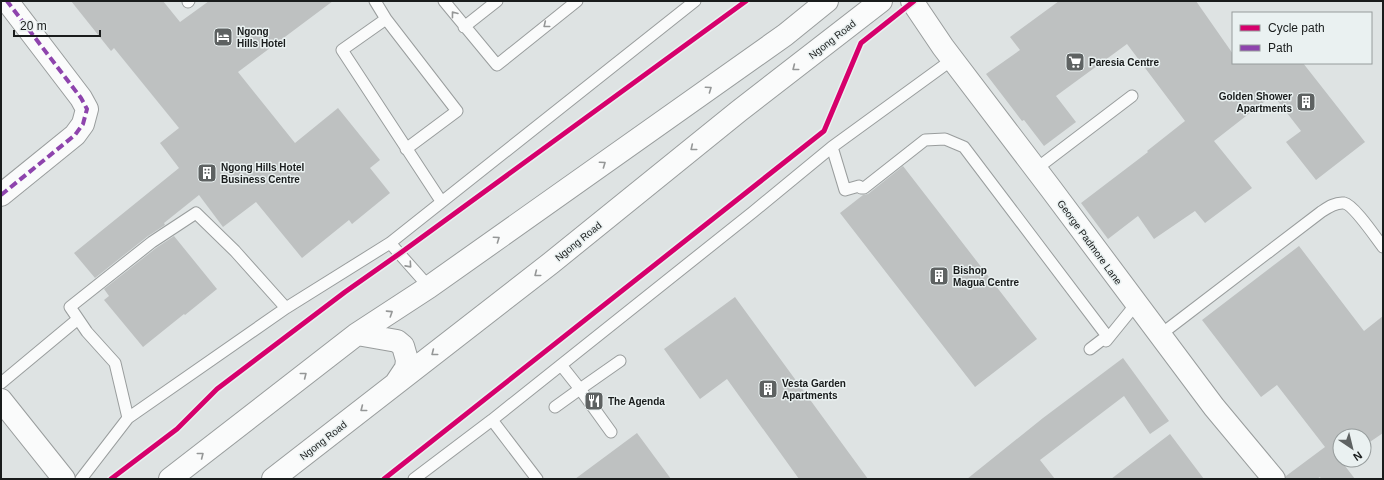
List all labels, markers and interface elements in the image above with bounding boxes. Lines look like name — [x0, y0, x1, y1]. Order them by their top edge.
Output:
one-way arrow — [451, 11, 458, 18]
scale bar — [14, 12, 100, 38]
legend — [1232, 12, 1372, 64]
street label: Ngong Road — [807, 18, 858, 61]
text: 20 m — [20, 19, 47, 33]
one-way arrow — [544, 21, 551, 28]
text: Cycle path — [1268, 21, 1325, 35]
hotel icon: Ngong Hills Hotel — [212, 26, 234, 48]
place label: Ngong Hills Hotel — [237, 26, 286, 49]
text: Path — [1268, 41, 1293, 55]
supermarket icon: Paresia Centre — [1064, 51, 1086, 73]
place label: Paresia Centre — [1089, 57, 1159, 68]
one-way arrow — [792, 63, 799, 70]
one-way arrow — [705, 86, 712, 94]
place label: Golden Shower Apartments — [1219, 91, 1292, 114]
building icon: Golden Shower Apartments — [1295, 91, 1317, 113]
one-way arrow — [690, 143, 697, 150]
one-way arrow — [599, 161, 606, 169]
building icon: Ngong Hills Hotel Business Centre — [196, 162, 218, 184]
place label: Ngong Hills Hotel Business Centre — [221, 162, 305, 185]
street label: George Padmore Lane — [1055, 198, 1124, 287]
street label: Ngong Road — [553, 219, 604, 263]
one-way arrow — [493, 236, 500, 244]
one-way arrow — [405, 260, 412, 268]
building icon: Bishop Magua Centre — [928, 265, 950, 287]
place label: Bishop Magua Centre — [953, 265, 1020, 288]
one-way arrow — [534, 269, 541, 276]
one-way arrow — [386, 310, 393, 317]
one-way arrow — [432, 349, 439, 356]
one-way arrow — [299, 373, 306, 380]
building icon: Vesta Garden Apartments — [757, 378, 779, 400]
place label: Vesta Garden Apartments — [782, 378, 846, 401]
restaurant icon: The Agenda — [583, 390, 605, 412]
place label: The Agenda — [608, 396, 665, 407]
one-way arrow — [361, 404, 368, 411]
street label: Ngong Road — [298, 419, 349, 462]
north arrow — [1332, 428, 1372, 468]
text: N — [1351, 449, 1364, 463]
one-way arrow — [197, 453, 204, 460]

